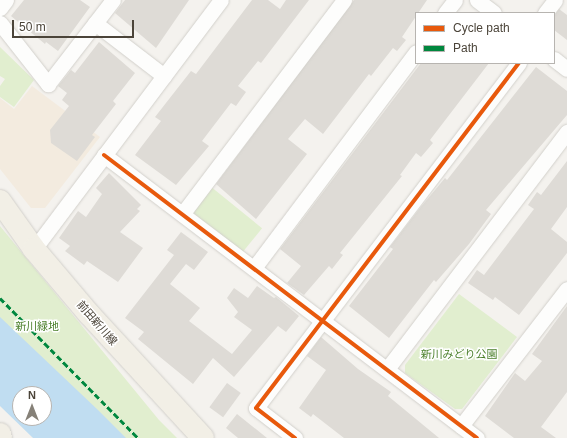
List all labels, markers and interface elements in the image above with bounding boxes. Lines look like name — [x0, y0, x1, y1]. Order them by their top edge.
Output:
scale bar — [14, 12, 136, 38]
legend — [415, 12, 555, 64]
text: 50 m — [19, 20, 46, 34]
text: Cycle path — [453, 21, 510, 35]
text: Path — [453, 41, 478, 55]
street label: 前田新川線 — [74, 298, 120, 348]
park label: 新川緑地 — [15, 319, 59, 333]
park label: 新川みどり公園 — [421, 347, 497, 361]
north arrow — [12, 386, 52, 426]
text: N — [28, 389, 36, 401]

